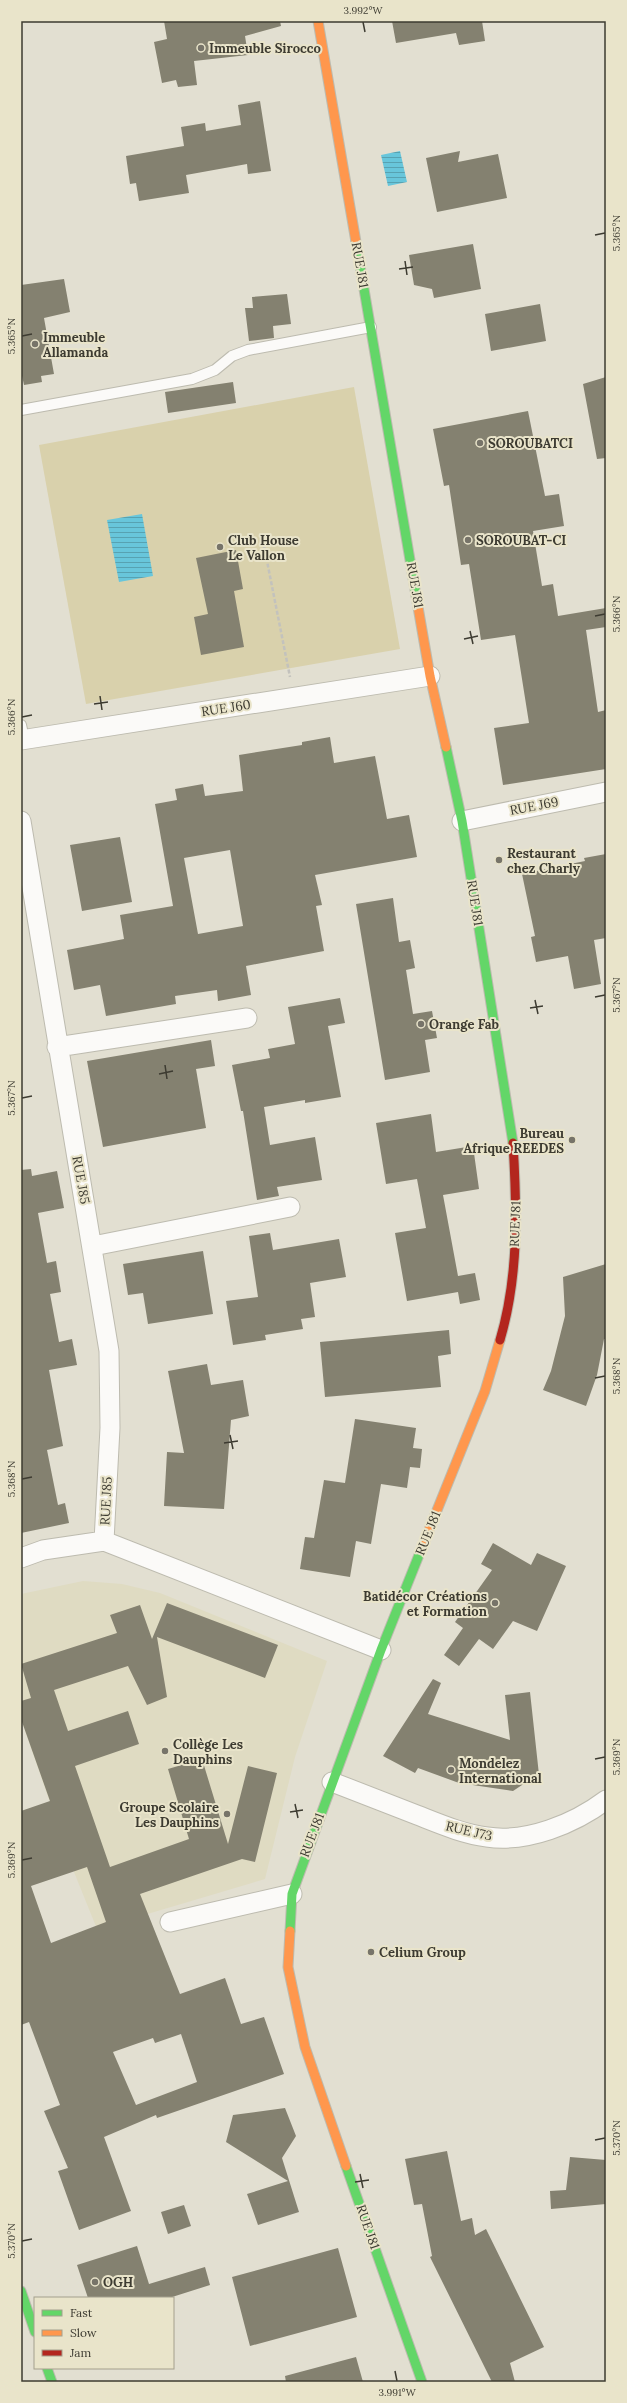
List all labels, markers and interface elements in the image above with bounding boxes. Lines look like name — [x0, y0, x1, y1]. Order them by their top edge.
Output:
text: 3.992°W — [344, 4, 384, 17]
place label: Immeuble Sirocco — [209, 40, 321, 57]
marker: Immeuble Sirocco — [196, 43, 206, 53]
text: 5.365°N — [610, 214, 623, 251]
street label: RUE J81 — [348, 241, 372, 290]
text: 5.365°N — [5, 317, 18, 354]
place label: Immeuble Allamanda — [43, 329, 108, 361]
marker: Immeuble Allamanda — [30, 339, 40, 349]
place label: SOROUBATCI — [488, 435, 573, 452]
marker: SOROUBATCI — [475, 438, 485, 448]
place label: Club House Le Vallon — [228, 532, 299, 564]
place label: SOROUBAT-CI — [476, 532, 566, 549]
marker: SOROUBAT-CI — [463, 535, 473, 545]
marker: Club House Le Vallon — [215, 542, 225, 552]
street label: RUE J81 — [403, 561, 427, 610]
text: 5.366°N — [610, 595, 623, 632]
street label: RUE J60 — [200, 696, 252, 720]
text: 5.366°N — [5, 698, 18, 735]
street label: RUE J69 — [508, 793, 560, 819]
place label: Restaurant chez Charly — [507, 845, 581, 877]
marker: Restaurant chez Charly — [494, 855, 504, 865]
street label: RUE J81 — [463, 879, 487, 927]
text: 5.367°N — [610, 977, 623, 1013]
place label: Orange Fab — [429, 1016, 500, 1033]
marker: Orange Fab — [416, 1019, 426, 1029]
text: 5.367°N — [5, 1080, 18, 1116]
place label: Bureau Afrique REEDES — [463, 1125, 564, 1157]
marker: Bureau Afrique REEDES — [567, 1135, 577, 1145]
street label: RUE J85 — [68, 1155, 94, 1205]
street label: RUE J81 — [506, 1200, 524, 1247]
text: 5.368°N — [610, 1357, 623, 1394]
text: 5.368°N — [5, 1460, 18, 1497]
street label: RUE J85 — [96, 1476, 116, 1526]
street label: RUE J81 — [411, 1508, 445, 1558]
place label: Batidécor Créations et Formation — [363, 1588, 488, 1620]
marker: Batidécor Créations et Formation — [490, 1598, 500, 1608]
place label: Collège Les Dauphins — [173, 1736, 243, 1768]
text: 5.369°N — [610, 1738, 623, 1775]
marker: Collège Les Dauphins — [160, 1746, 170, 1756]
place label: Mondelez International — [459, 1755, 542, 1787]
marker: Mondelez International — [446, 1765, 456, 1775]
place label: Groupe Scolaire Les Dauphins — [119, 1799, 219, 1831]
marker: Groupe Scolaire Les Dauphins — [222, 1809, 232, 1819]
street label: RUE J81 — [296, 1810, 328, 1860]
street label: RUE J73 — [444, 1817, 494, 1845]
text: 5.369°N — [5, 1841, 18, 1878]
place label: Celium Group — [379, 1944, 466, 1961]
marker: Celium Group — [366, 1947, 376, 1957]
text: 5.370°N — [610, 2120, 623, 2156]
street label: RUE J81 — [352, 2202, 384, 2252]
text: 5.370°N — [5, 2223, 18, 2259]
place label: OGH — [103, 2274, 133, 2291]
marker: OGH — [90, 2277, 100, 2287]
legend — [34, 2297, 174, 2369]
text: Fast — [70, 2305, 93, 2320]
text: Slow — [70, 2325, 97, 2340]
text: Jam — [69, 2345, 91, 2360]
text: 3.991°W — [378, 2386, 417, 2399]

